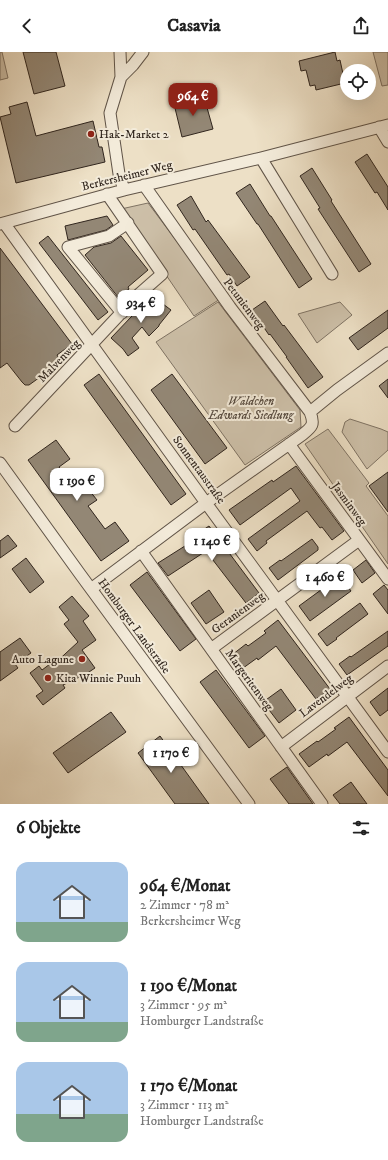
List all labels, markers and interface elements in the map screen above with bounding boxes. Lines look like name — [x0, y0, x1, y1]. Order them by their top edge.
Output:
icon: back — [16, 15, 38, 37]
text: Casavia — [167, 15, 221, 37]
icon: share — [350, 15, 372, 37]
map controls — [340, 64, 376, 100]
button: locate — [340, 64, 376, 100]
pin: 964 € — [165, 83, 221, 117]
text: 964 € — [177, 88, 209, 104]
place label: Hak-Market 2 — [99, 127, 169, 142]
marker: Hak-Market 2 — [86, 129, 96, 139]
street label: Berkersheimer Weg — [80, 157, 174, 195]
street label: Petunienweg — [220, 275, 268, 333]
pin: 934 € — [113, 290, 169, 324]
text: 934 € — [126, 295, 156, 311]
street label: Malvenweg — [35, 336, 83, 386]
park label: Wäldchen Edwards Siedlung — [207, 394, 295, 423]
street label: Sonnentaustraße — [169, 433, 229, 507]
pin: 1 190 € — [40, 468, 114, 502]
text: 1 190 € — [59, 473, 95, 489]
street label: Jasminweg — [328, 478, 370, 529]
pin: 1 140 € — [175, 528, 249, 562]
text: 1 140 € — [193, 533, 231, 549]
pin: 1 460 € — [288, 564, 362, 598]
text: 1 460 € — [305, 569, 345, 585]
street label: Homburger Landstraße — [94, 575, 174, 677]
street label: Geranienweg — [209, 589, 268, 637]
street label: Margeritenweg — [222, 646, 276, 714]
place label: Auto Lagune — [12, 652, 74, 667]
marker: Auto Lagune — [77, 654, 87, 664]
place label: Kita Winnie Puuh — [56, 671, 142, 686]
street label: Lavendelweg — [296, 671, 356, 721]
marker: Kita Winnie Puuh — [43, 673, 53, 683]
pin: 1 170 € — [134, 740, 208, 774]
text: 1 170 € — [153, 745, 189, 761]
text: 6 Objekte — [16, 817, 80, 839]
icon: filters — [350, 817, 372, 839]
text: 964 €/Monat — [140, 875, 230, 897]
icon: home — [48, 878, 96, 926]
text: 2 Zimmer · 78 m² — [140, 897, 229, 913]
text: Berkersheimer Weg — [140, 913, 241, 929]
text: 1 190 €/Monat — [140, 975, 237, 997]
icon: home — [48, 978, 96, 1026]
text: 3 Zimmer · 95 m² — [140, 997, 227, 1013]
text: Homburger Landstraße — [140, 1013, 264, 1029]
text: 1 170 €/Monat — [140, 1075, 238, 1097]
icon: home — [48, 1078, 96, 1126]
text: 3 Zimmer · 113 m² — [140, 1097, 229, 1113]
text: Homburger Landstraße — [140, 1113, 264, 1129]

